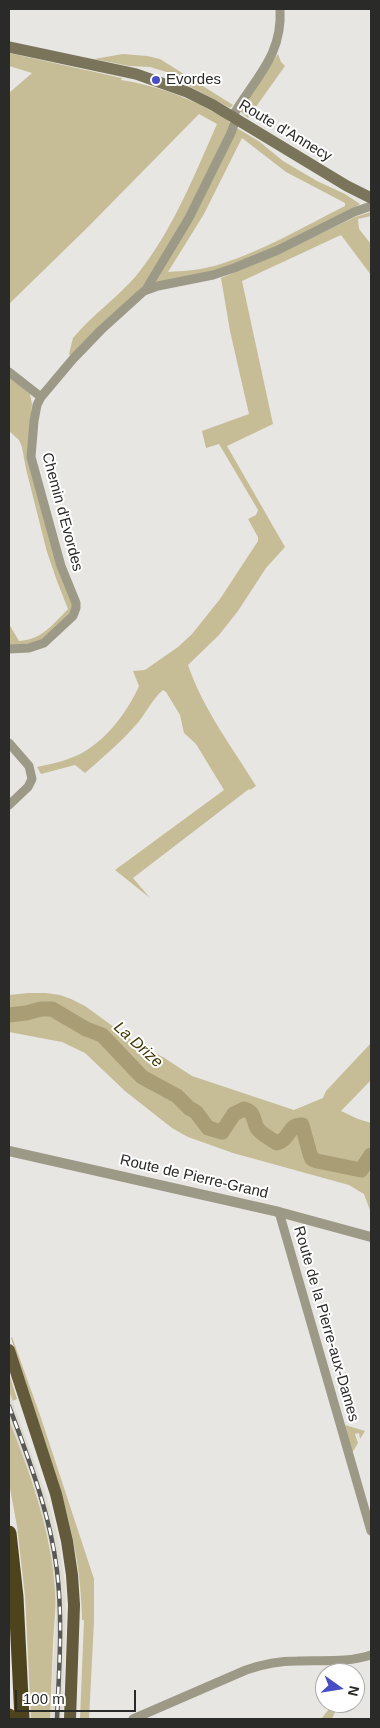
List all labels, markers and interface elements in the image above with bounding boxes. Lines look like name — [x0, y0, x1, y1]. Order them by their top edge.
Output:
place label: Evordes — [166, 71, 221, 89]
marker: Evordes — [150, 74, 162, 86]
street label: Route d'Annecy — [235, 96, 335, 166]
street label: Chemin d'Evordes — [38, 451, 86, 573]
water label: La Drize — [109, 1018, 167, 1072]
street label: Route de Pierre-Grand — [118, 1151, 270, 1203]
street label: Route de la Pierre-aux-Dames — [289, 1224, 363, 1424]
north arrow — [315, 1663, 365, 1713]
scale bar — [18, 1680, 139, 1712]
text: N — [345, 1684, 363, 1698]
text: 100 m — [23, 1690, 65, 1707]

